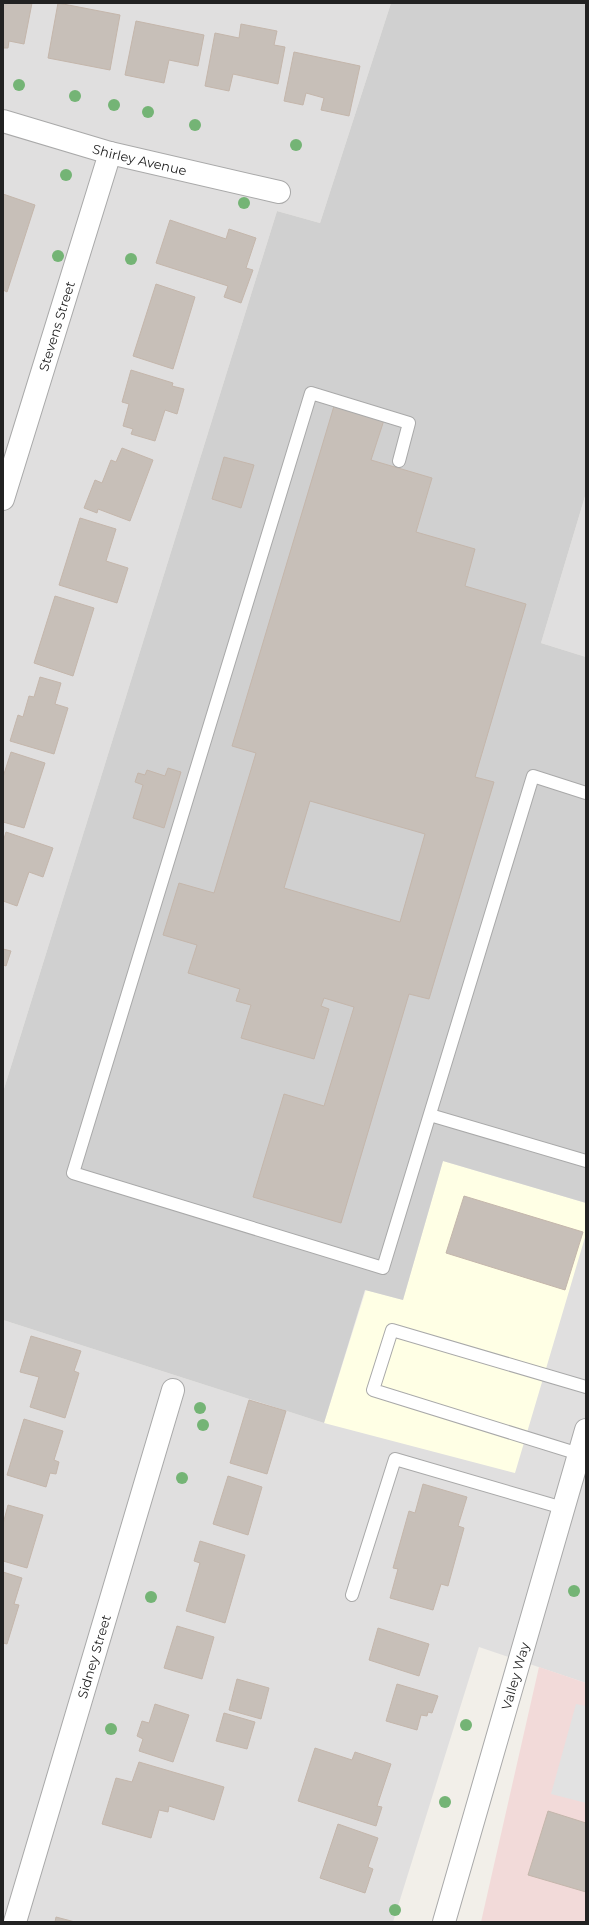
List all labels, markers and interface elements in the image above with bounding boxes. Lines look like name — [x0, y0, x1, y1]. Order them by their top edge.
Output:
street label: Shirley Avenue — [91, 140, 188, 178]
street label: Stevens Street — [35, 279, 78, 373]
street label: Sidney Street — [74, 1613, 114, 1700]
street label: Valley Way — [498, 1640, 533, 1712]

